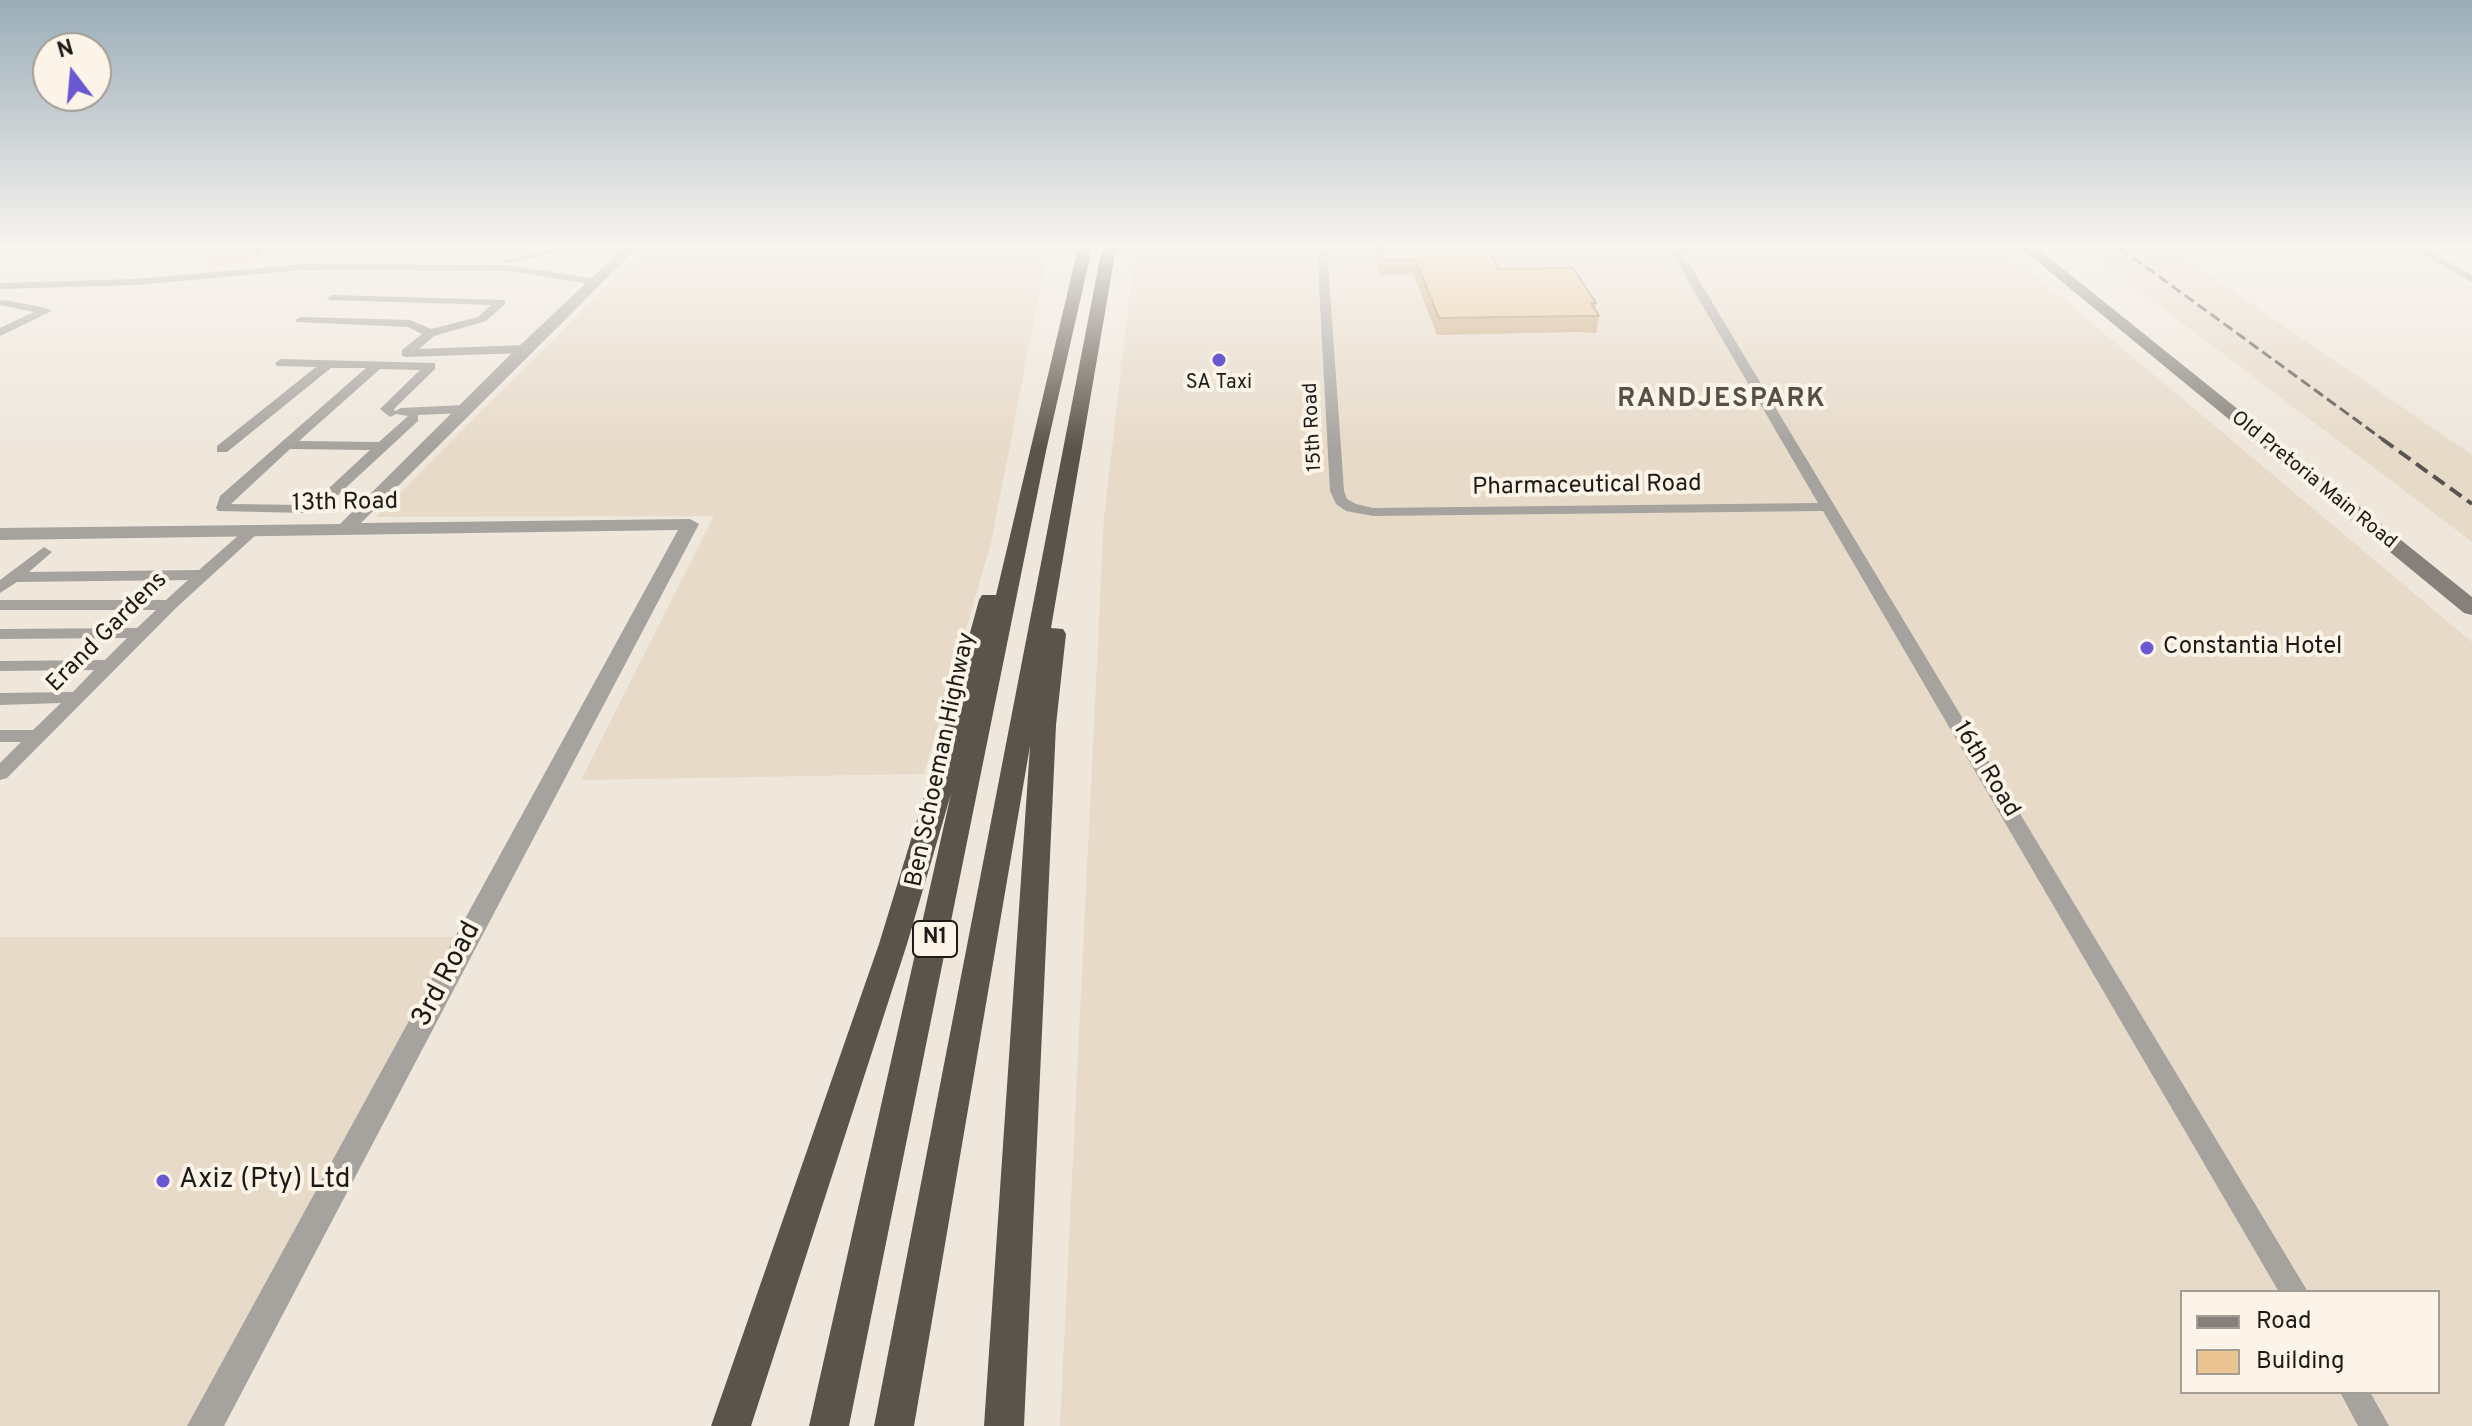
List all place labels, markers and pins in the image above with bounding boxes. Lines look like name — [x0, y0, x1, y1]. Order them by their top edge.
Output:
marker: SA Taxi — [1210, 351, 1228, 369]
place label: SA Taxi — [1186, 372, 1252, 396]
place label: Constantia Hotel — [2163, 634, 2342, 662]
marker: Constantia Hotel — [2138, 639, 2156, 657]
place label: Axiz (Pty) Ltd — [179, 1164, 350, 1198]
marker: Axiz (Pty) Ltd — [154, 1172, 172, 1190]

